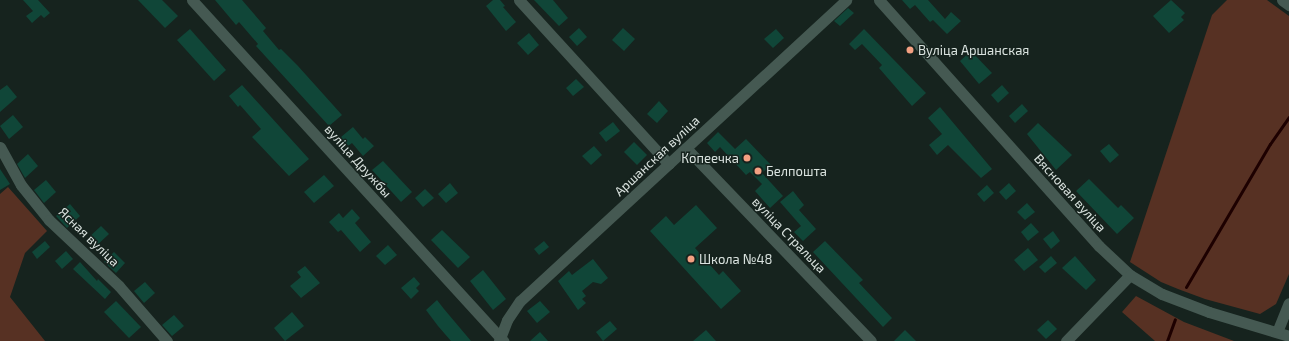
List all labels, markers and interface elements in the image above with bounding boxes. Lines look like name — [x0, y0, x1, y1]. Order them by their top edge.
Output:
place label: Вуліца Аршанская — [918, 42, 1029, 58]
marker: Вуліца Аршанская — [905, 45, 915, 55]
street label: Аршанская вуліца — [611, 113, 703, 199]
street label: вуліца Дружбы — [321, 121, 395, 201]
place label: Копеечка — [681, 150, 739, 166]
street label: Вясновая вуліца — [1031, 151, 1109, 235]
marker: Копеечка — [742, 153, 752, 163]
place label: Белпошта — [766, 163, 827, 179]
marker: Белпошта — [753, 166, 763, 176]
street label: вуліца Стральца — [749, 194, 829, 276]
street label: Ясная вуліца — [55, 204, 123, 270]
place label: Школа №48 — [699, 251, 772, 267]
marker: Школа №48 — [686, 254, 696, 264]

